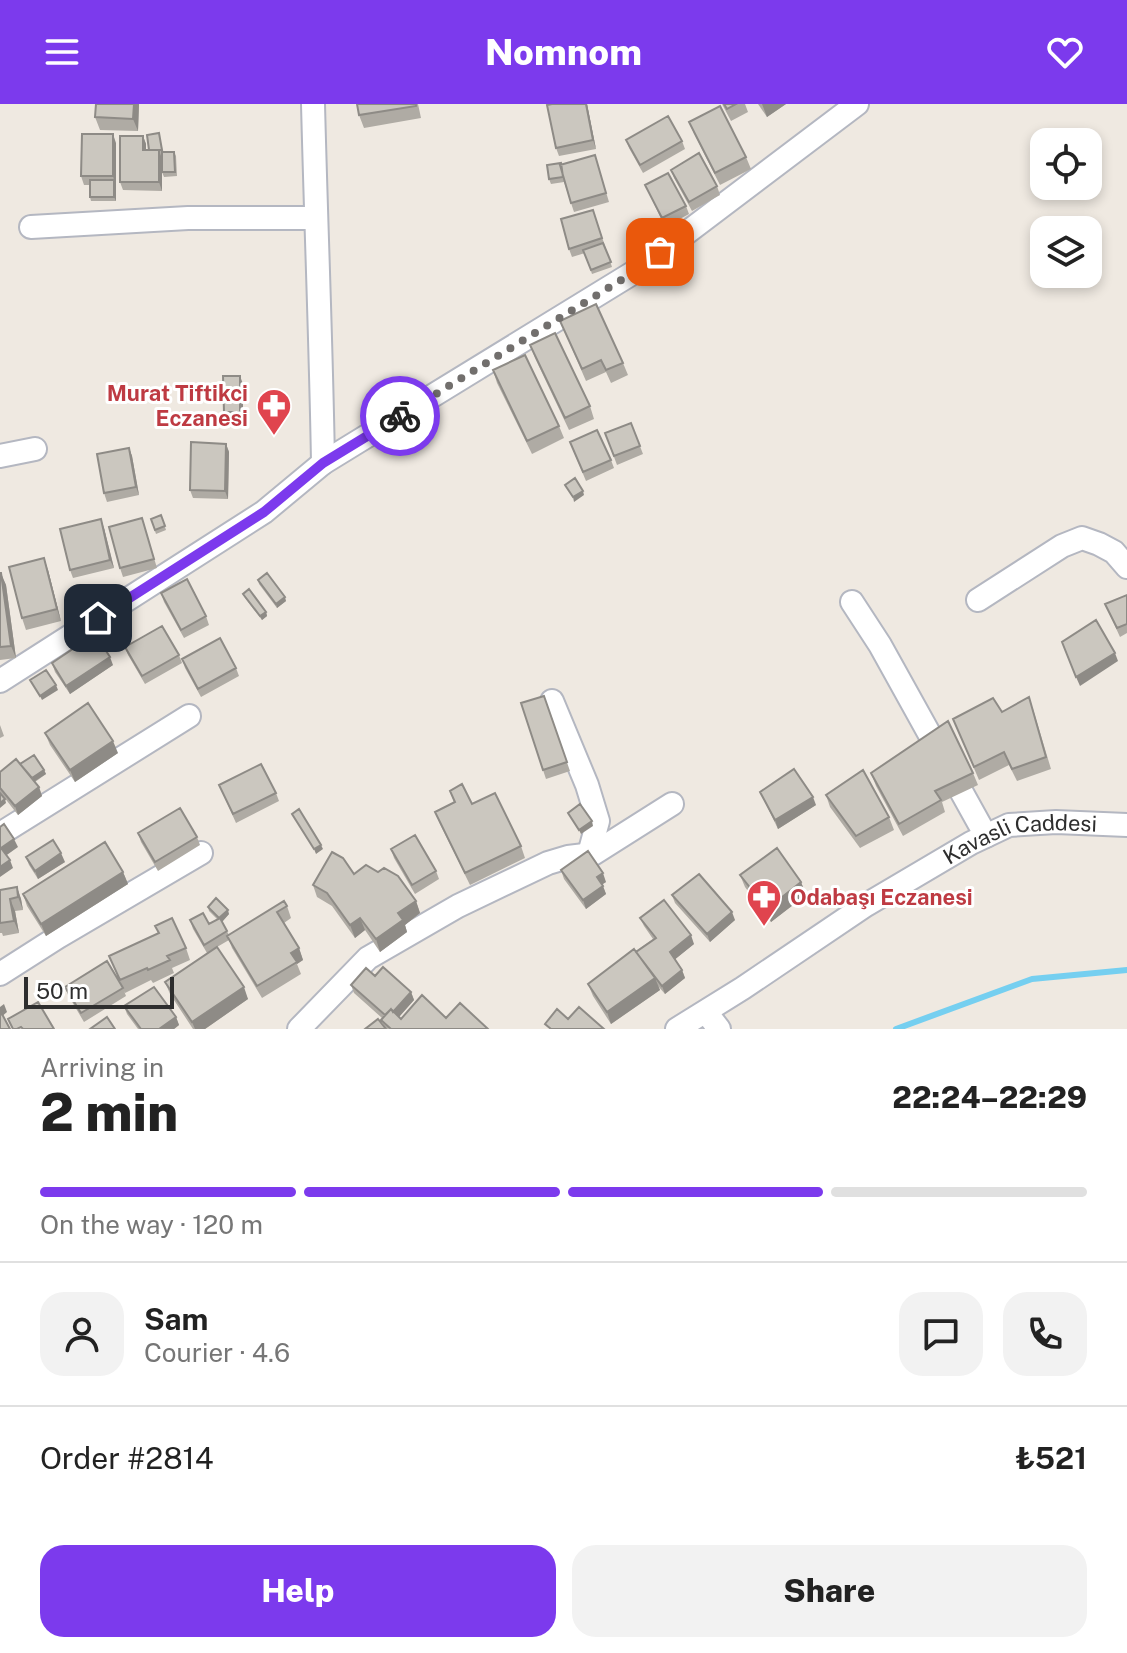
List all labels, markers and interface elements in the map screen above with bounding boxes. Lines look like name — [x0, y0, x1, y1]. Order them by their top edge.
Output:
icon: menu — [40, 30, 84, 74]
icon: heart — [1043, 30, 1087, 74]
text: Nomnom — [485, 31, 642, 73]
map controls — [1030, 128, 1102, 288]
button: locate — [1030, 128, 1102, 200]
button: layers — [1030, 216, 1102, 288]
pin — [626, 218, 694, 286]
icon: bag — [638, 230, 682, 274]
courier — [360, 376, 440, 456]
place label: Murat Tiftikci Eczanesi — [107, 380, 248, 431]
pharmacy icon: Murat Tiftikci Eczanesi — [255, 387, 293, 437]
icon: bike — [378, 394, 422, 438]
pin — [64, 584, 132, 652]
icon: home — [76, 596, 120, 640]
street label: Kavasli Caddesi — [938, 809, 1098, 870]
pharmacy icon: Odabaşı Eczanesi — [745, 878, 783, 928]
place label: Odabaşı Eczanesi — [790, 884, 973, 910]
scale bar — [24, 973, 174, 1009]
text: 50 m — [36, 978, 88, 1004]
text: Arriving in — [40, 1052, 164, 1083]
text: 22:24–22:29 — [892, 1079, 1087, 1115]
text: 2 min — [40, 1082, 178, 1143]
text: On the way · 120 m — [40, 1209, 263, 1240]
button: person — [40, 1292, 124, 1376]
button: chat — [899, 1292, 983, 1376]
button: phone — [1003, 1292, 1087, 1376]
text: Sam — [144, 1301, 208, 1337]
text: Courier · 4.6 — [144, 1337, 290, 1368]
text: Order #2814 — [40, 1440, 214, 1476]
text: ₺521 — [1015, 1440, 1087, 1476]
button: Help — [40, 1545, 556, 1637]
button: Share — [572, 1545, 1087, 1637]

